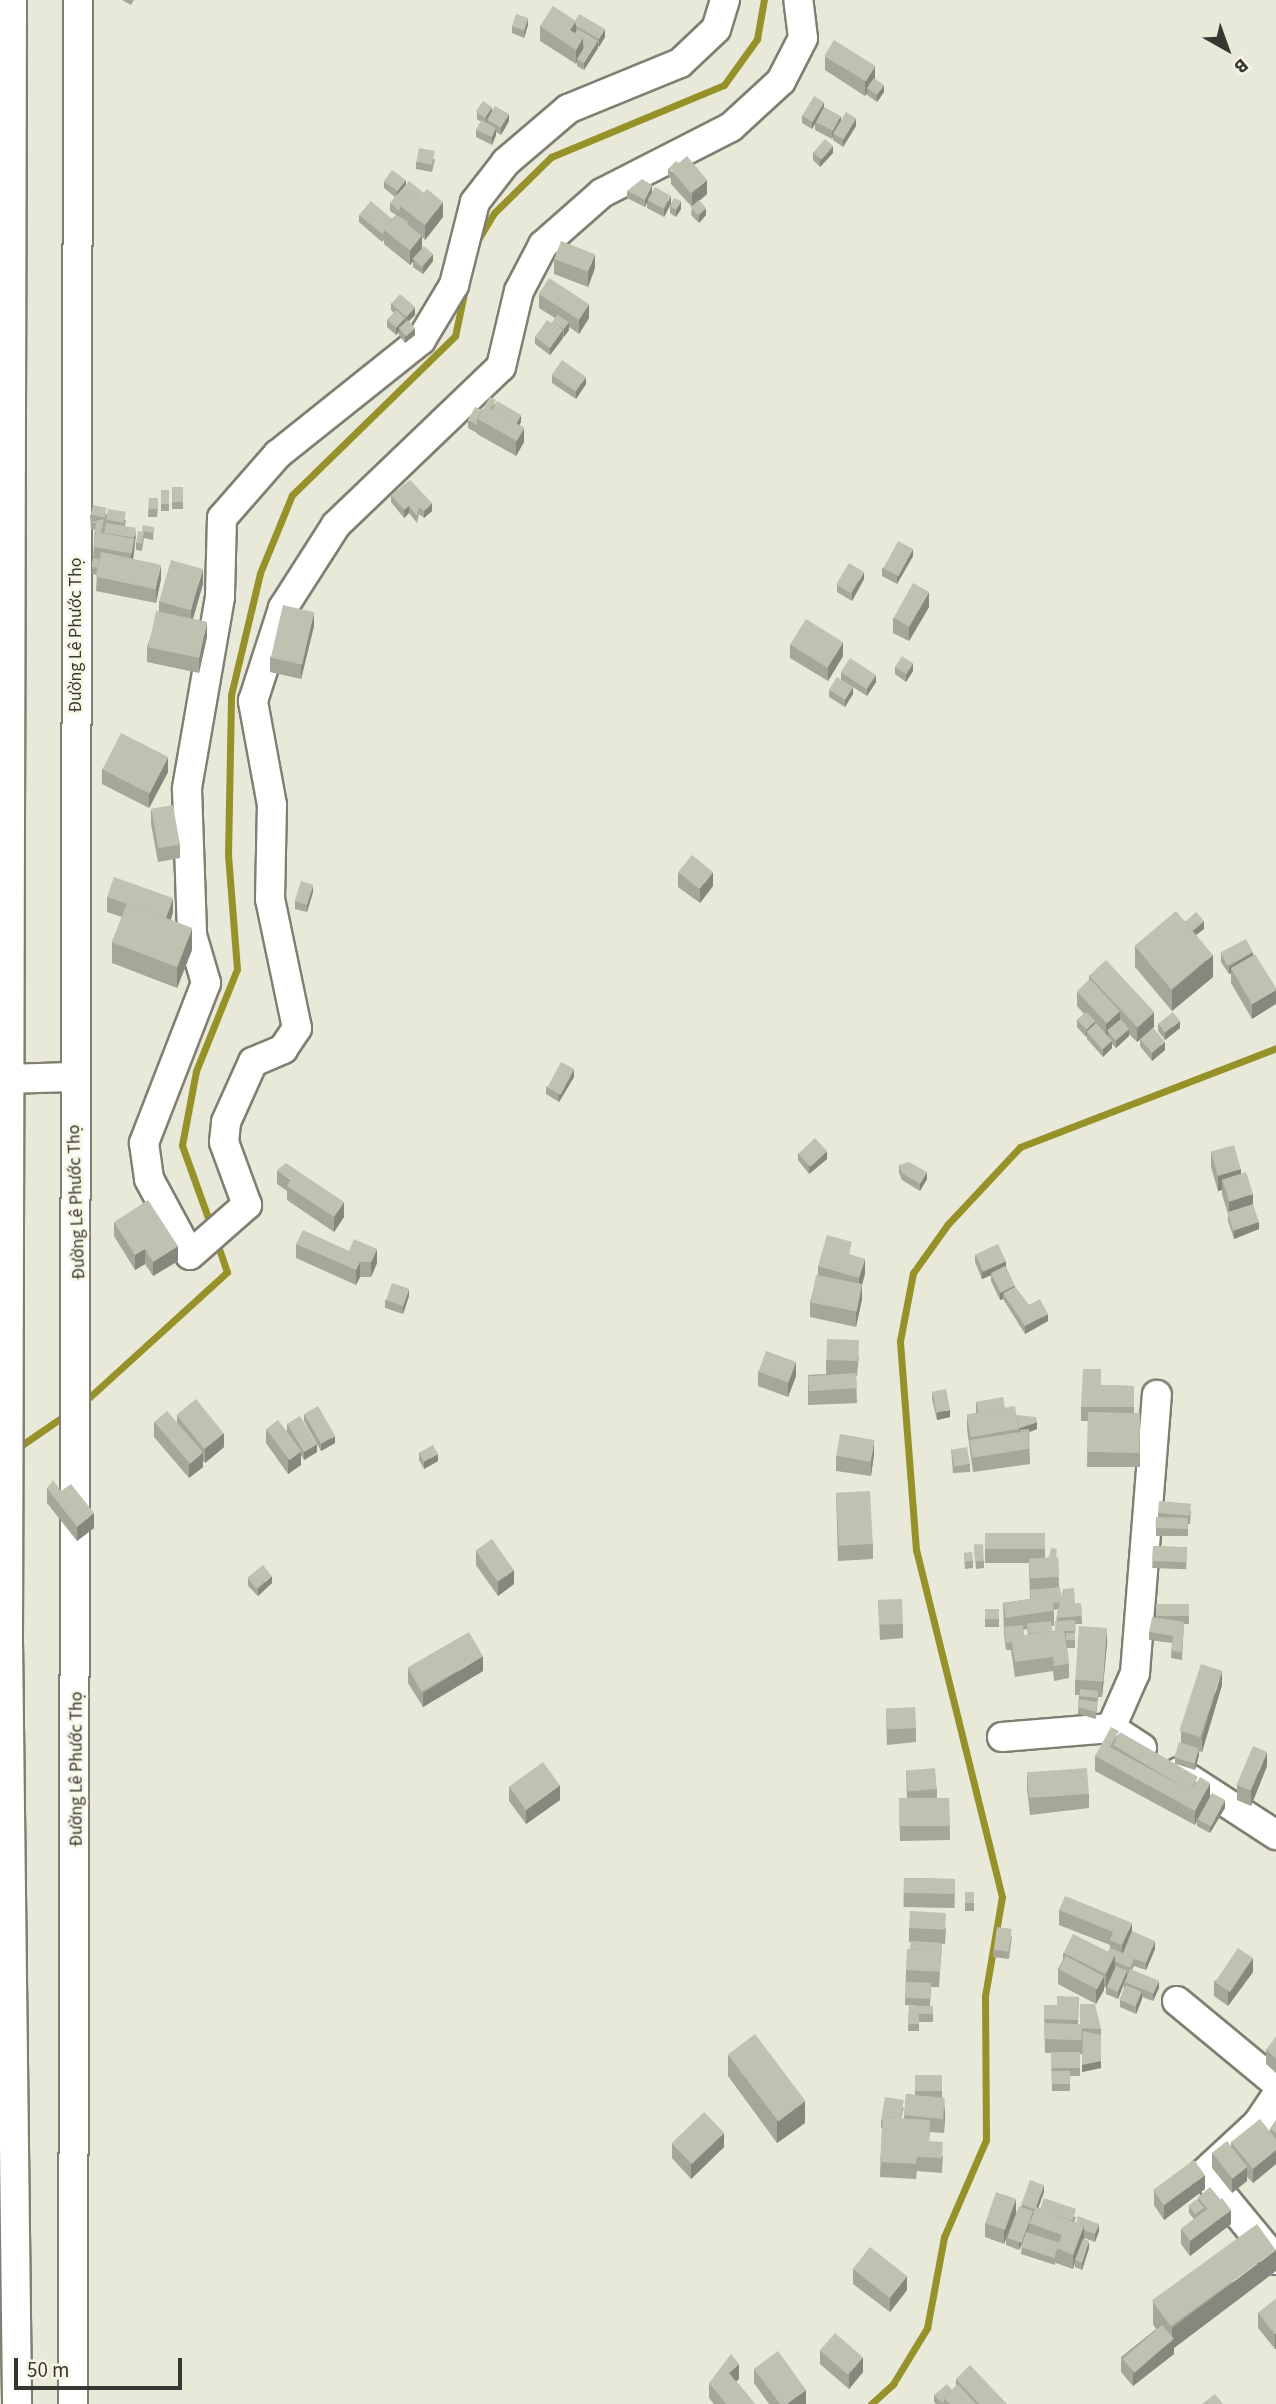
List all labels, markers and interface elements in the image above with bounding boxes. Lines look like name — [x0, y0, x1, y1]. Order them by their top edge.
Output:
north arrow — [1192, 14, 1262, 84]
text: B — [1228, 51, 1254, 80]
street label: Đường Lê Phước Thọ — [65, 557, 87, 713]
street label: Đường Lê Phước Thọ — [64, 1124, 90, 1280]
street label: Đường Lê Phước Thọ — [66, 1691, 88, 1847]
scale bar — [18, 2344, 186, 2388]
text: 50 m — [27, 2355, 69, 2385]

